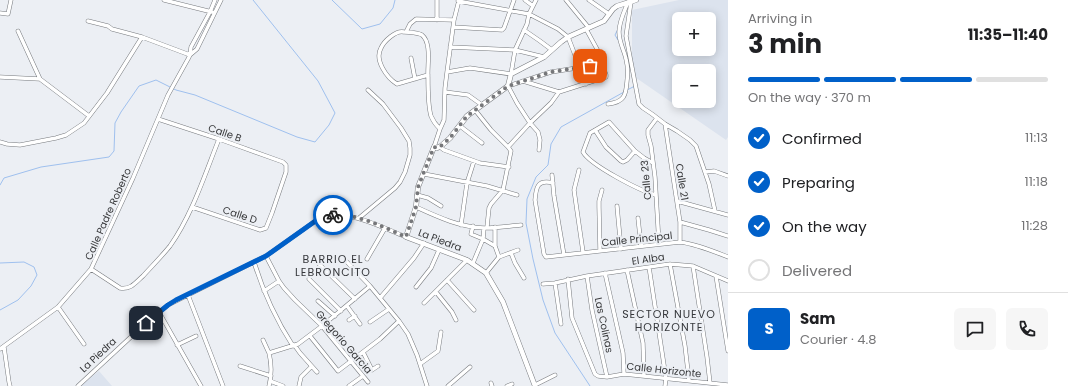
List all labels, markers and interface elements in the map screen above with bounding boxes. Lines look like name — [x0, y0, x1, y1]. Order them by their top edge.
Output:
text: Arriving in — [748, 9, 812, 28]
map controls — [672, 12, 716, 108]
button: + — [672, 12, 716, 56]
text: 11:35–11:40 — [968, 24, 1048, 45]
text: 3 min — [748, 26, 822, 62]
pin — [573, 49, 607, 83]
icon: bag — [579, 55, 601, 77]
button: − — [672, 64, 716, 108]
text: On the way · 370 m — [748, 88, 871, 107]
street label: Calle B — [206, 120, 244, 146]
icon: check — [748, 127, 770, 149]
text: Confirmed — [782, 128, 862, 149]
text: 11:13 — [1025, 128, 1048, 147]
street label: Calle 23 — [637, 159, 655, 201]
street label: Calle 21 — [672, 162, 692, 202]
street label: Calle Padre Roberto — [81, 166, 135, 262]
icon: check — [748, 171, 770, 193]
text: Preparing — [782, 172, 855, 193]
text: 11:18 — [1025, 172, 1048, 191]
courier — [313, 195, 353, 235]
street label: Calle D — [221, 202, 259, 228]
icon: bike — [322, 204, 344, 226]
icon: check — [748, 215, 770, 237]
text: On the way — [782, 216, 867, 237]
text: 11:28 — [1021, 216, 1048, 235]
street label: La Piedra — [416, 225, 464, 255]
street label: Calle Principal — [601, 228, 673, 250]
street label: El Alba — [631, 249, 665, 269]
district label: BARRIO EL LEBRONCITO — [295, 251, 371, 280]
text: Delivered — [782, 260, 852, 281]
street label: Las Colinas — [591, 296, 617, 354]
pin — [129, 306, 163, 340]
district label: SECTOR NUEVO HORIZONTE — [622, 306, 716, 335]
street label: Gregorio Garcia — [312, 307, 376, 377]
text: Sam — [800, 308, 835, 329]
button: chat — [954, 308, 996, 350]
button: phone — [1006, 308, 1048, 350]
icon: home — [135, 312, 157, 334]
text: S — [764, 318, 774, 339]
text: Courier · 4.8 — [800, 330, 876, 349]
street label: La Piedra — [76, 334, 120, 376]
street label: Calle Horizonte — [626, 359, 702, 381]

